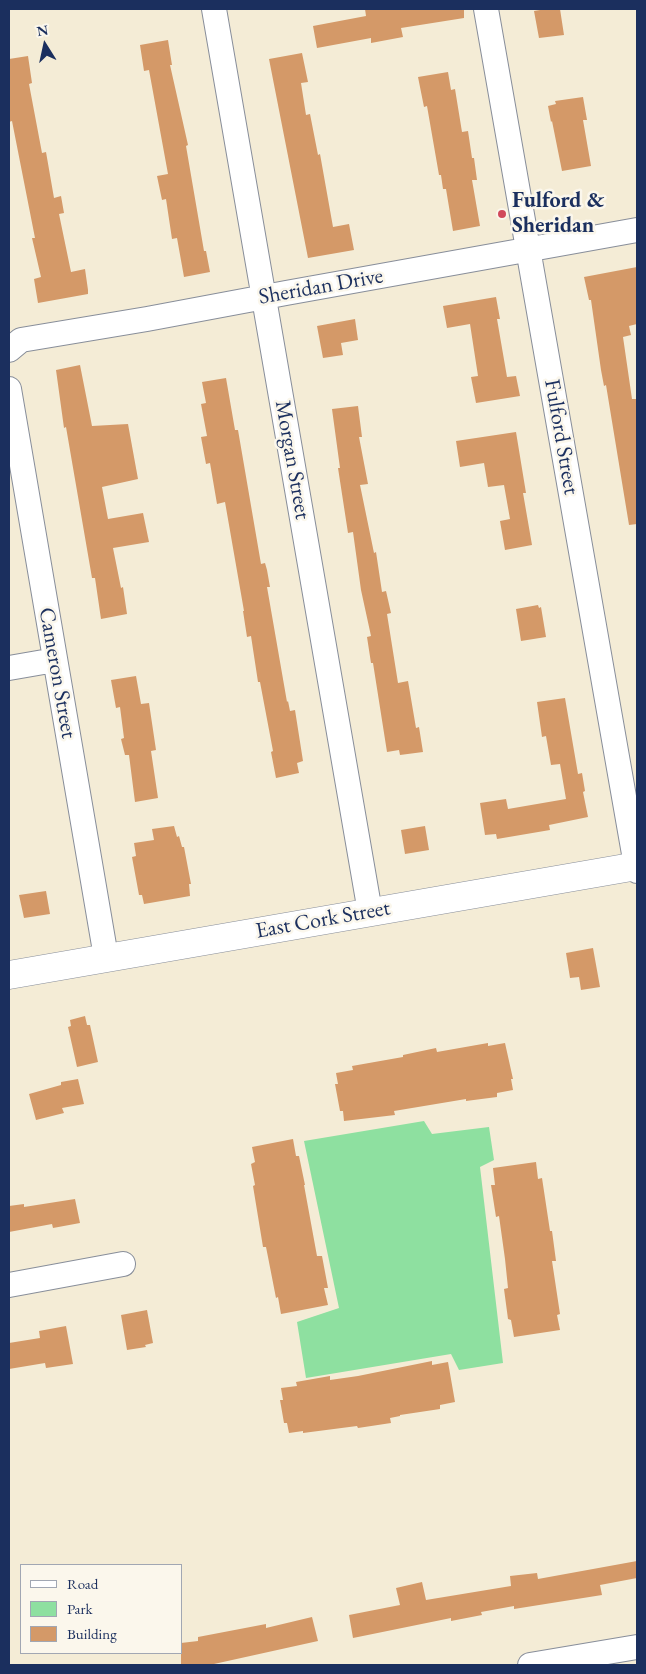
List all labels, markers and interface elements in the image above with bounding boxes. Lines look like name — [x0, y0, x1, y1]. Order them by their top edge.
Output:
north arrow — [20, 20, 70, 70]
text: N — [35, 20, 50, 40]
place label: Fulford & Sheridan — [512, 188, 604, 240]
marker: Fulford & Sheridan — [496, 208, 508, 220]
street label: Sheridan Drive — [257, 263, 385, 311]
street label: Fulford Street — [538, 377, 584, 497]
street label: Morgan Street — [269, 398, 315, 522]
street label: Cameron Street — [32, 605, 82, 741]
street label: East Cork Street — [254, 895, 392, 945]
legend — [20, 1564, 182, 1654]
text: Road — [67, 1574, 98, 1593]
text: Park — [67, 1599, 93, 1618]
text: Building — [67, 1624, 117, 1643]

